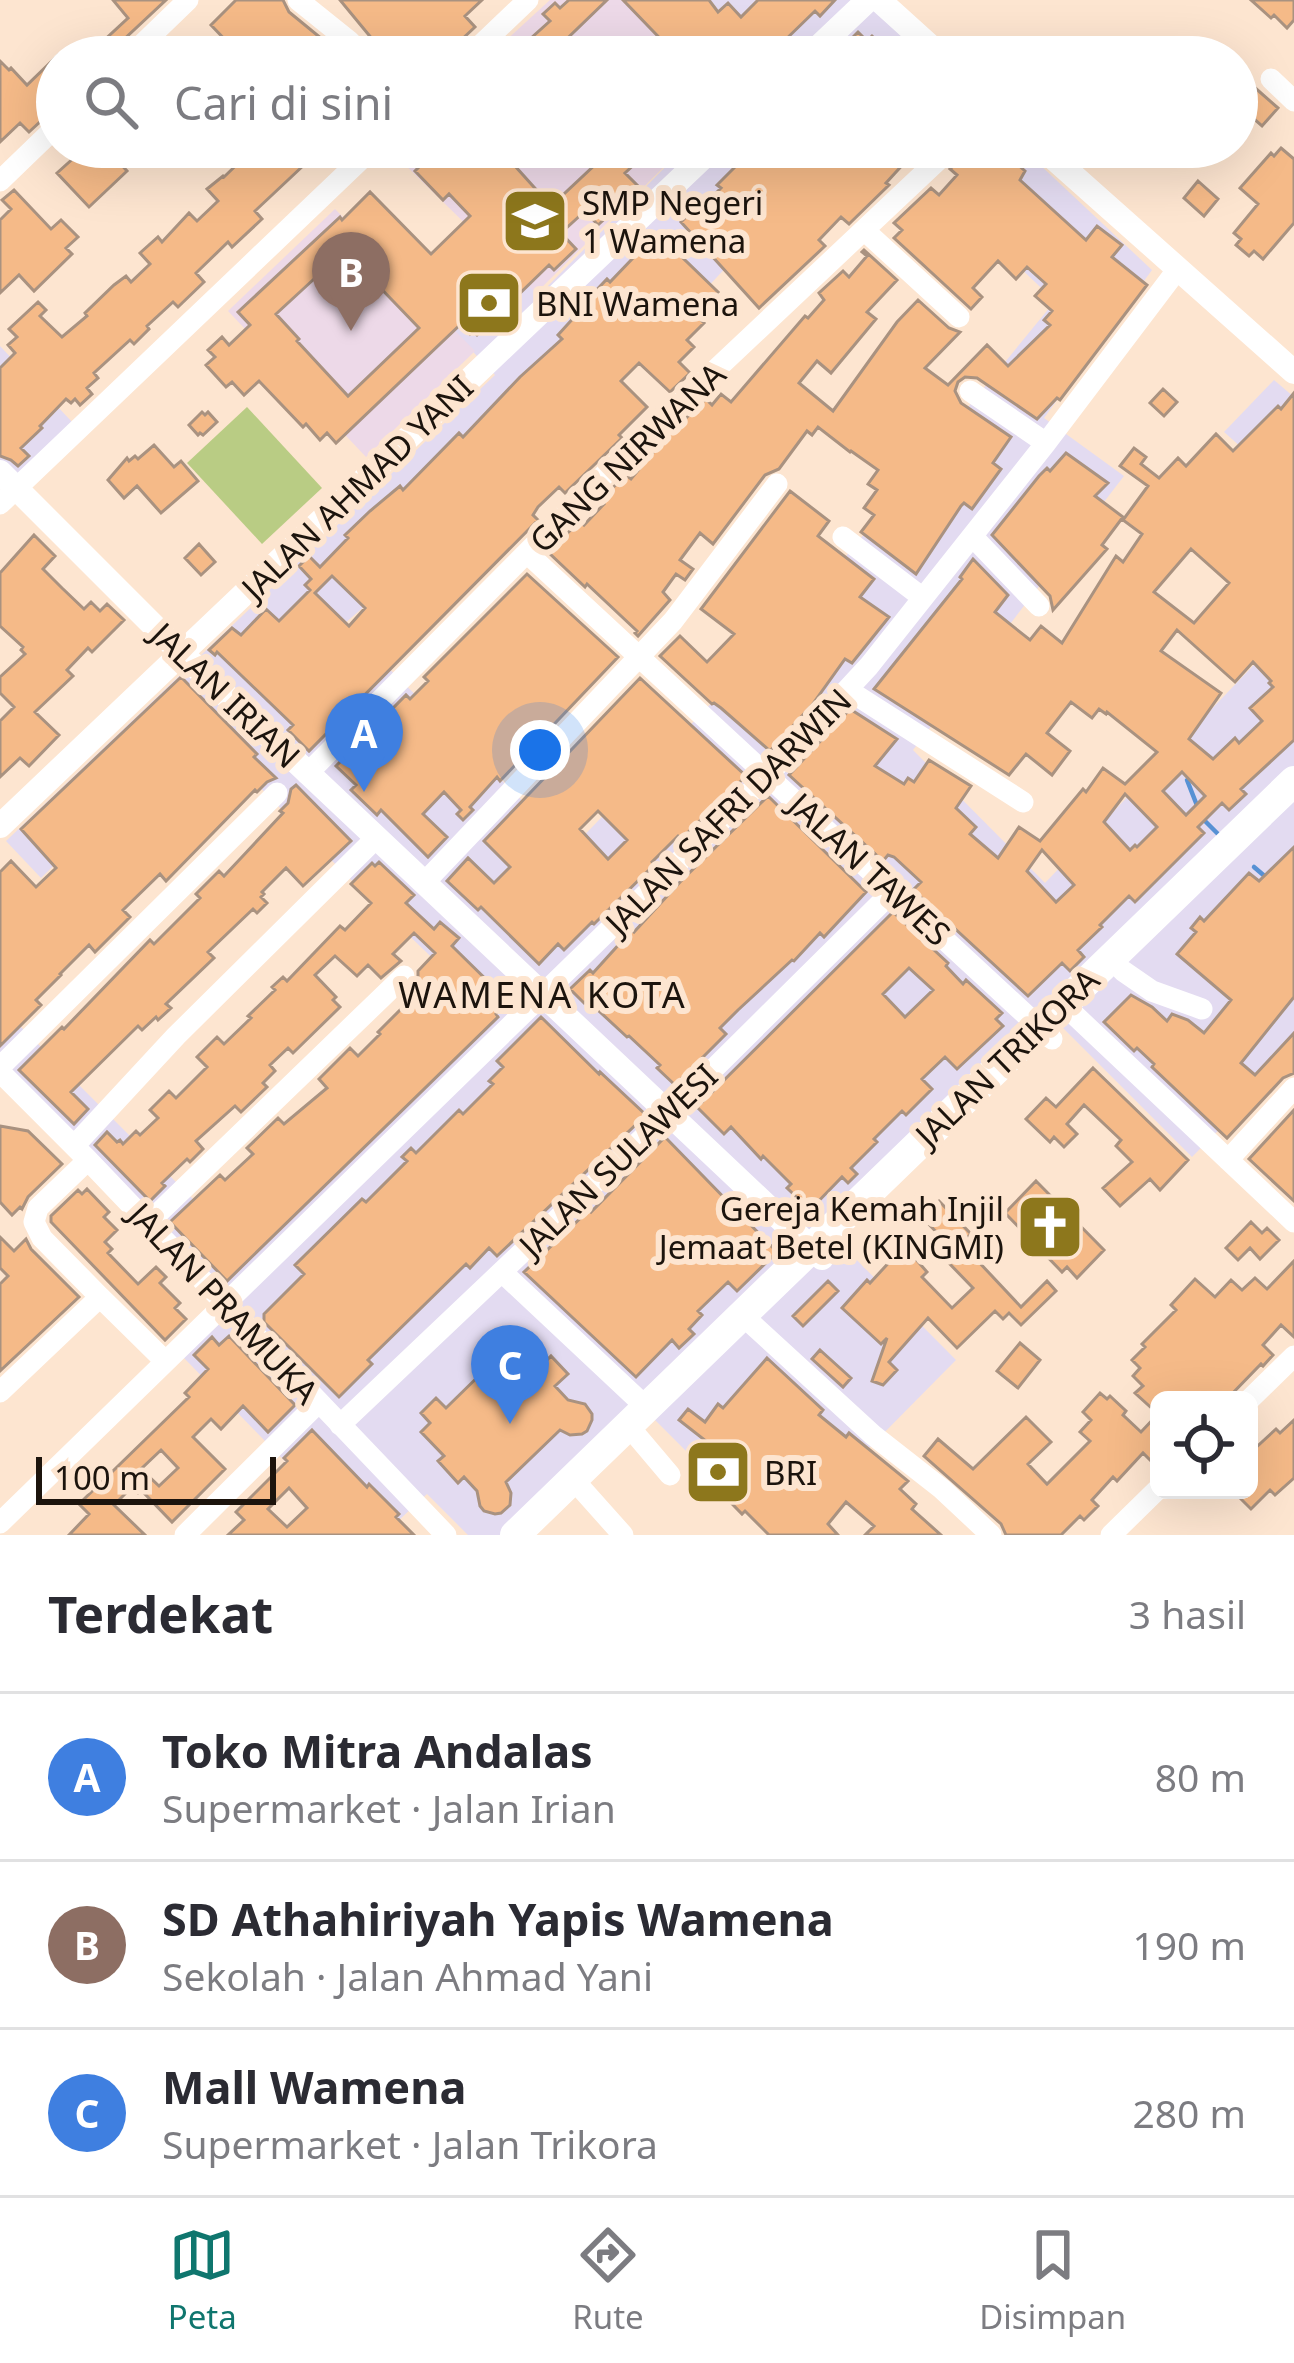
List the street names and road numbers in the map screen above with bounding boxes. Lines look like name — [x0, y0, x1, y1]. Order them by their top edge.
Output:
street label: GANG NIRWANA — [519, 351, 735, 562]
street label: JALAN AHMAD YANI — [229, 365, 482, 611]
street label: JALAN IRIAN — [139, 610, 310, 778]
street label: JALAN SAFRI DARWIN — [593, 678, 861, 946]
street label: JALAN TAWES — [777, 781, 960, 955]
street label: JALAN TRIKORA — [903, 957, 1109, 1158]
street label: JALAN SULAWESI — [507, 1054, 727, 1268]
street label: JALAN PRAMUKA — [117, 1191, 329, 1414]

